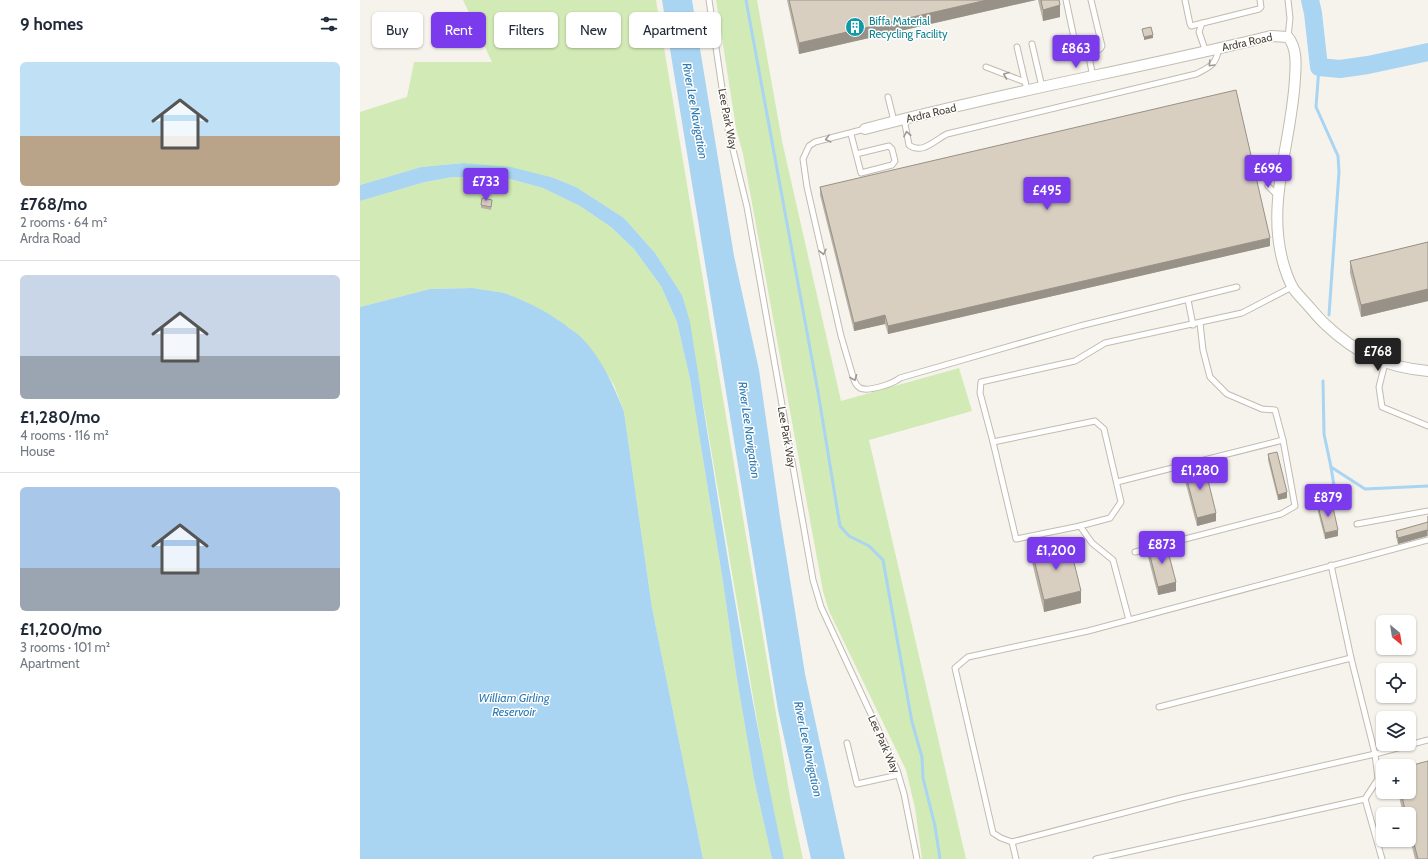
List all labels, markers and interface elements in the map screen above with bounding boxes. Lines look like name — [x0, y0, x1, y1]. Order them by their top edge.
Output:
chip: Buy — [372, 12, 423, 48]
chip: Rent — [431, 12, 486, 48]
chip: Filters — [494, 12, 558, 48]
chip: New — [566, 12, 621, 48]
chip: Apartment — [629, 12, 721, 48]
icon: filters — [318, 13, 340, 35]
text: 9 homes — [20, 14, 83, 34]
place label: Biffa Material Recycling Facility — [869, 14, 948, 41]
building icon: Biffa Material Recycling Facility — [844, 16, 866, 38]
street label: Ardra Road — [1220, 30, 1274, 54]
pin: £863 — [1052, 35, 1100, 69]
text: £863 — [1062, 40, 1090, 56]
one-way arrow — [1208, 59, 1216, 67]
water label: River Lee Navigation — [680, 62, 711, 160]
one-way arrow — [1002, 71, 1009, 79]
street label: Lee Park Way — [715, 87, 741, 151]
icon: home — [144, 88, 216, 160]
street label: Ardra Road — [904, 100, 958, 126]
one-way arrow — [904, 131, 912, 137]
one-way arrow — [824, 135, 831, 143]
pin: £696 — [1244, 155, 1292, 189]
text: £696 — [1254, 160, 1282, 176]
pin: £733 — [462, 168, 510, 202]
text: £733 — [472, 173, 500, 189]
pin: £495 — [1023, 177, 1071, 211]
text: £495 — [1032, 182, 1062, 198]
text: £768/mo — [20, 194, 87, 214]
text: 2 rooms · 64 m² — [20, 214, 107, 230]
text: Ardra Road — [20, 230, 81, 246]
one-way arrow — [818, 249, 826, 256]
icon: home — [144, 301, 216, 373]
pin: £768 — [1354, 338, 1402, 372]
text: £768 — [1364, 343, 1392, 359]
one-way arrow — [849, 375, 857, 382]
water label: River Lee Navigation — [735, 381, 764, 479]
street label: Lee Park Way — [775, 405, 799, 469]
text: £1,280/mo — [20, 407, 100, 427]
text: 4 rooms · 116 m² — [20, 427, 109, 443]
text: House — [20, 443, 55, 459]
pin: £1,280 — [1167, 457, 1233, 491]
text: £1,280 — [1181, 462, 1219, 478]
pin: £879 — [1304, 484, 1352, 518]
text: £879 — [1314, 489, 1342, 505]
icon: home — [144, 513, 216, 585]
pin: £873 — [1138, 531, 1186, 565]
text: £873 — [1148, 536, 1176, 552]
pin: £1,200 — [1023, 537, 1089, 571]
text: £1,200 — [1036, 542, 1076, 558]
north arrow — [1376, 615, 1416, 655]
map controls — [1376, 615, 1416, 847]
text: £1,200/mo — [20, 619, 102, 639]
text: 3 rooms · 101 m² — [20, 639, 110, 655]
text: Apartment — [20, 655, 80, 671]
button: locate — [1376, 663, 1416, 703]
water label: William Girling Reservoir — [479, 690, 550, 719]
water label: River Lee Navigation — [791, 700, 826, 798]
button: layers — [1376, 711, 1416, 751]
street label: Lee Park Way — [865, 713, 903, 776]
button: + — [1376, 759, 1416, 799]
button: − — [1376, 807, 1416, 847]

